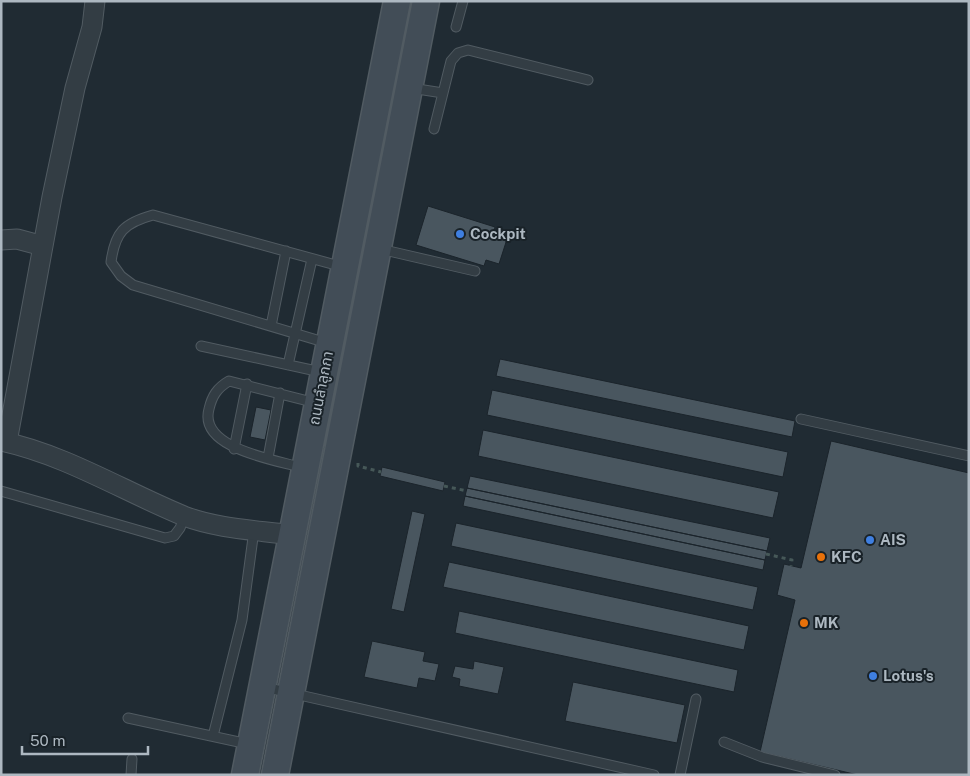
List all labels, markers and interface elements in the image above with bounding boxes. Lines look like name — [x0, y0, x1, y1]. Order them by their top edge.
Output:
place label: Cockpit — [470, 225, 526, 242]
marker: Cockpit — [454, 228, 466, 240]
street label: ถนนลำลูกกา — [305, 350, 337, 426]
place label: AIS — [880, 531, 906, 548]
marker: AIS — [864, 534, 876, 546]
place label: KFC — [831, 548, 862, 565]
marker: KFC — [815, 551, 827, 563]
place label: MK — [814, 614, 839, 631]
marker: MK — [798, 617, 810, 629]
place label: Lotus's — [883, 667, 934, 684]
marker: Lotus's — [867, 670, 879, 682]
scale bar — [22, 724, 149, 756]
text: 50 m — [30, 732, 65, 749]

